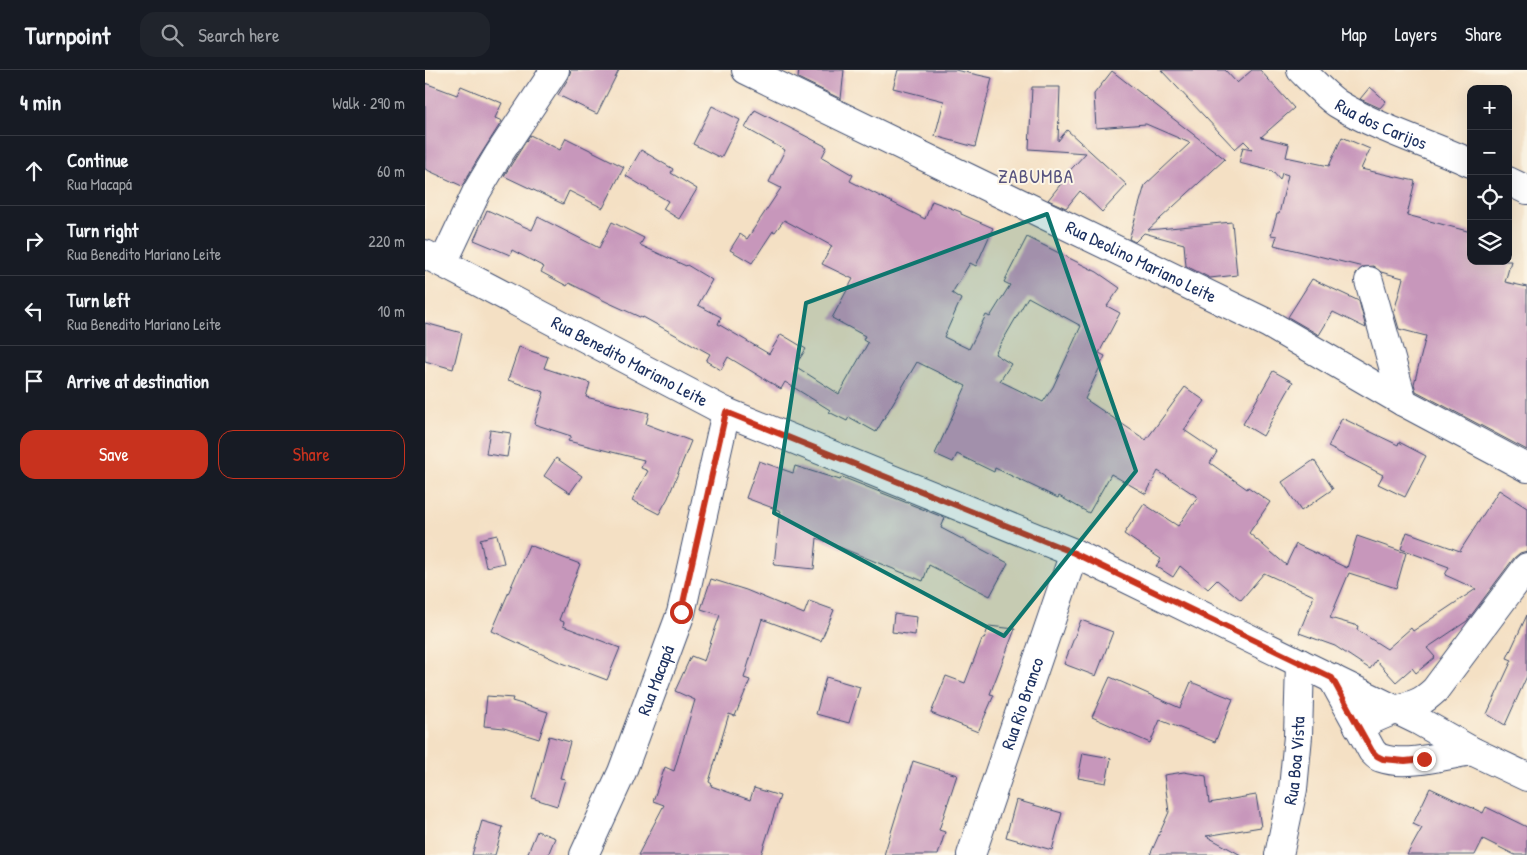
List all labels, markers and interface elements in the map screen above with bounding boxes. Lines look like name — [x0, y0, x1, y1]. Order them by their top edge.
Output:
search box — [140, 12, 490, 57]
text: Turnpoint — [25, 19, 110, 51]
icon: search — [158, 21, 186, 49]
text: Search here — [198, 22, 280, 48]
text: Map — [1341, 22, 1367, 47]
text: Layers — [1395, 22, 1437, 47]
text: Share — [1465, 22, 1502, 47]
map controls — [1467, 85, 1512, 265]
button: + — [1467, 85, 1512, 130]
text: 4 min — [20, 88, 61, 117]
text: Walk · 290 m — [332, 92, 405, 114]
street label: Rua dos Carijos — [1331, 92, 1431, 155]
button: − — [1467, 130, 1512, 175]
text: Continue — [67, 147, 128, 173]
icon: ahead — [20, 157, 48, 185]
text: 60 m — [377, 160, 405, 182]
district label: ZABUMBA — [998, 163, 1074, 189]
text: Rua Macapá — [67, 173, 132, 195]
button: locate — [1467, 175, 1512, 220]
street label: Rua Deolino Mariano Leite — [1062, 214, 1221, 309]
text: Turn right — [67, 217, 138, 243]
button: layers — [1467, 220, 1512, 265]
icon: right — [20, 227, 48, 255]
text: 220 m — [368, 230, 405, 252]
text: Rua Benedito Mariano Leite — [67, 243, 221, 265]
text: Turn left — [67, 287, 130, 313]
icon: left — [20, 297, 48, 325]
text: 10 m — [377, 300, 405, 322]
street label: Rua Benedito Mariano Leite — [547, 310, 712, 412]
text: Rua Benedito Mariano Leite — [67, 313, 221, 335]
icon: arrive — [20, 367, 48, 395]
text: Arrive at destination — [67, 368, 209, 394]
button: Save — [20, 430, 208, 479]
button: Share — [218, 430, 405, 479]
route start — [670, 601, 693, 624]
street label: Rua Macapá — [631, 642, 680, 719]
street label: Rua Rio Branco — [995, 654, 1049, 753]
street label: Rua Boa Vista — [1277, 716, 1311, 807]
route end — [1413, 748, 1436, 771]

